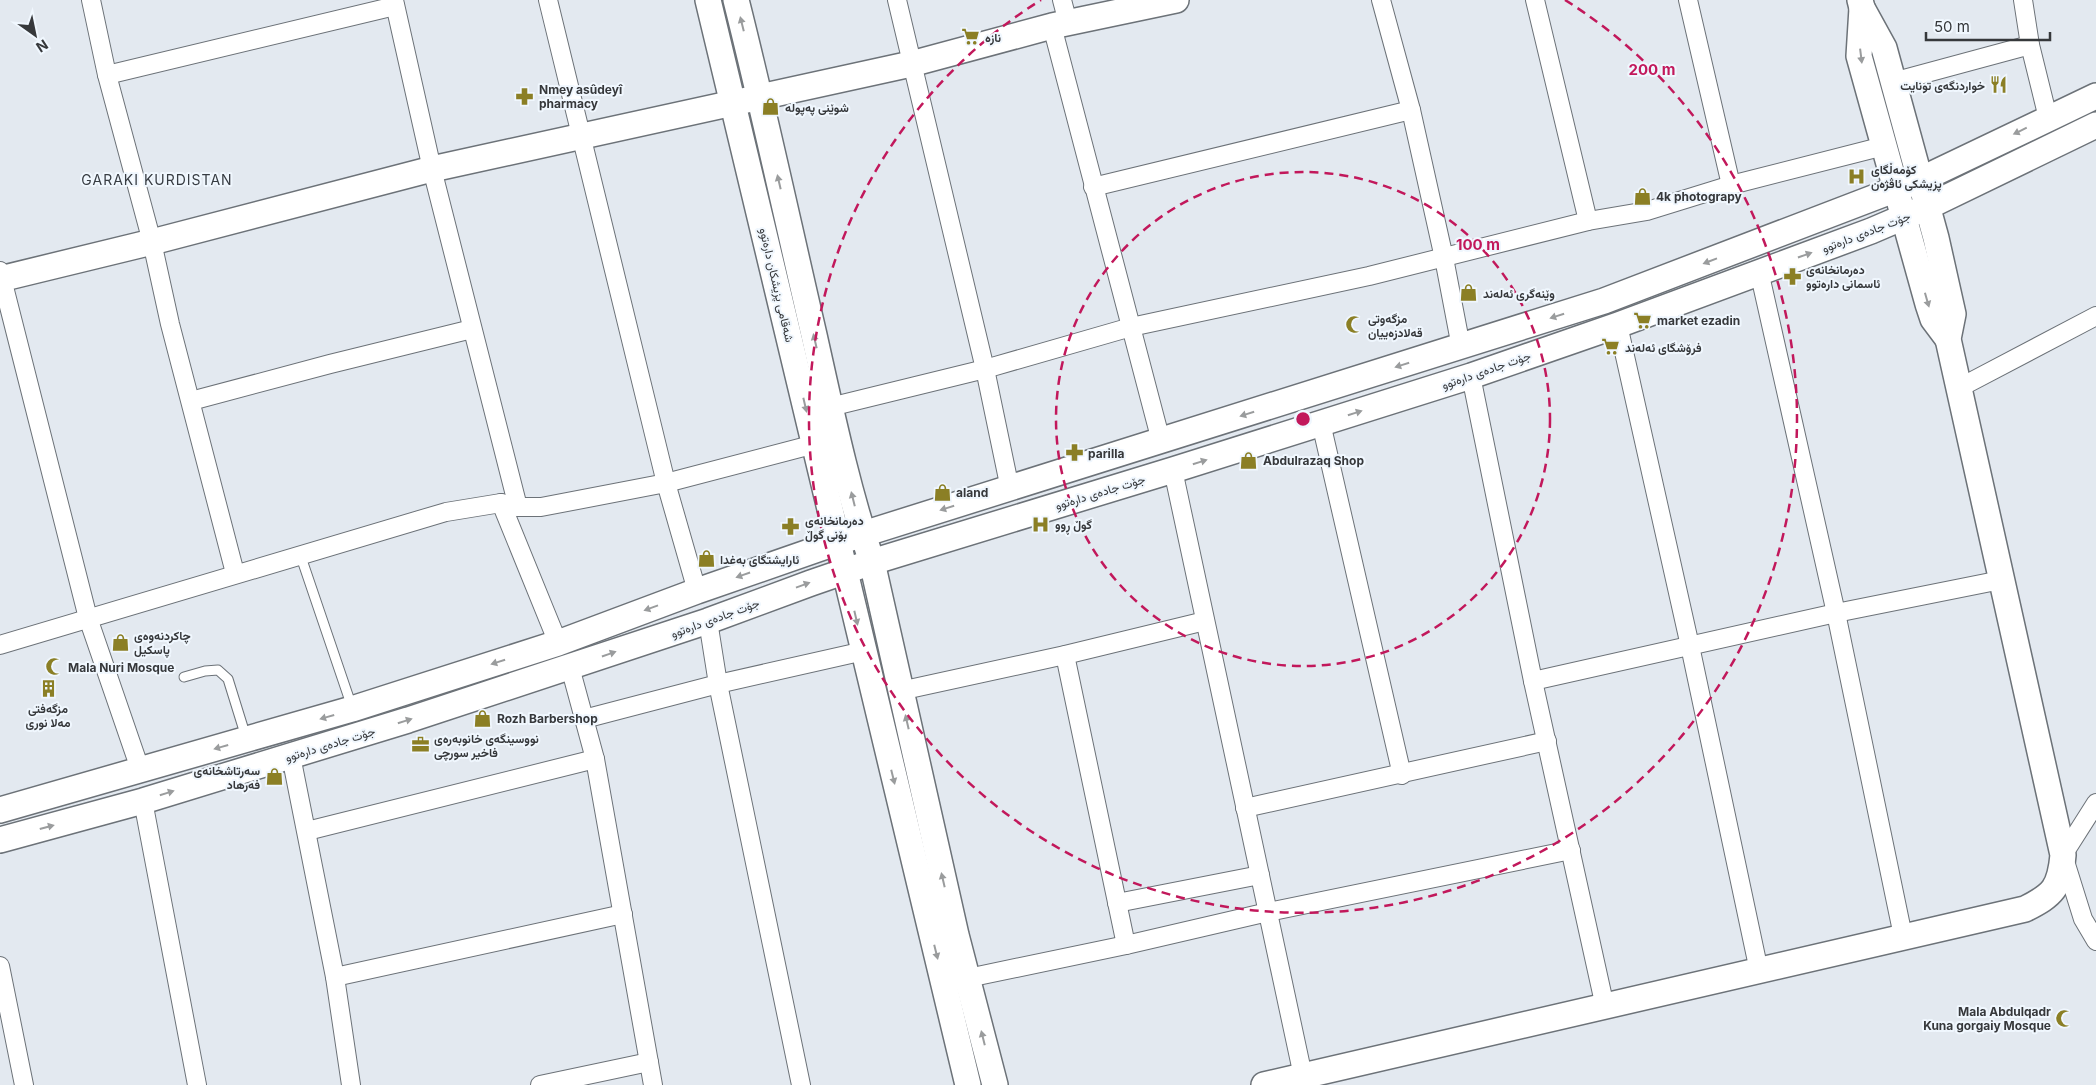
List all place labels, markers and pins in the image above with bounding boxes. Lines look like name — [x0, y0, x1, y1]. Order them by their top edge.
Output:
supermarket icon: نازە — [961, 27, 981, 47]
place label: نازە — [985, 30, 1002, 46]
restaurant icon: خواردنگەی تونایت — [1989, 75, 2009, 95]
place label: خواردنگەی تونایت — [1900, 78, 1985, 94]
place label: Nmey asûdeyî pharmacy — [539, 82, 623, 111]
pharmacy icon: Nmey asûdeyî pharmacy — [515, 86, 535, 106]
shop icon: شوێنی پەپولە — [761, 97, 781, 117]
place label: شوێنی پەپولە — [785, 100, 849, 116]
place label: کۆمەڵگای پزیشکی ئاڤژەن — [1871, 162, 1942, 192]
hospital icon: کۆمەڵگای پزیشکی ئاڤژەن — [1847, 166, 1867, 186]
shop icon: 4k photograpy — [1632, 186, 1652, 206]
place label: 4k photograpy — [1656, 189, 1743, 204]
place label: دەرمانخانەی ئاسمانی دارەتوو — [1806, 262, 1880, 292]
pharmacy icon: دەرمانخانەی ئاسمانی دارەتوو — [1782, 266, 1802, 286]
shop icon: وێنەگری ئەلەند — [1459, 283, 1479, 303]
place label: وێنەگری ئەلەند — [1483, 286, 1555, 302]
supermarket icon: market ezadin — [1633, 310, 1653, 330]
place label: مزگەوتی قەلادزەییان — [1368, 311, 1423, 341]
place label: market ezadin — [1657, 313, 1740, 328]
mosque icon: مزگەوتی قەلادزەییان — [1344, 315, 1364, 335]
supermarket icon: فرۆشگای ئەلەند — [1601, 337, 1621, 357]
place label: فرۆشگای ئەلەند — [1625, 340, 1702, 356]
centre of rings — [1294, 410, 1312, 428]
pharmacy icon: parilla — [1064, 443, 1084, 463]
place label: parilla — [1088, 446, 1124, 461]
shop icon: Abdulrazaq Shop — [1239, 450, 1259, 470]
place label: Abdulrazaq Shop — [1263, 453, 1364, 468]
shop icon: aland — [932, 482, 952, 502]
place label: aland — [956, 485, 988, 500]
place label: دەرمانخانەی بۆنی گوڵ — [805, 513, 864, 543]
hospital icon: گوڵ ڕوو — [1031, 514, 1051, 534]
pharmacy icon: دەرمانخانەی بۆنی گوڵ — [781, 517, 801, 537]
place label: گوڵ ڕوو — [1055, 517, 1093, 535]
shop icon: ئارایشتگای بەغدا — [696, 549, 716, 569]
place label: ئارایشتگای بەغدا — [720, 552, 799, 568]
place label: چاکردنەوەی پاسکیل — [134, 628, 191, 658]
shop icon: چاکردنەوەی پاسکیل — [110, 632, 130, 652]
mosque icon: Mala Nuri Mosque — [44, 657, 64, 677]
place label: Mala Nuri Mosque — [68, 660, 174, 675]
building icon: مزگەفتی مەلا نوری — [38, 679, 58, 699]
place label: مزگەفتی مەلا نوری — [26, 701, 71, 731]
shop icon: Rozh Barbershop — [473, 708, 493, 728]
place label: Rozh Barbershop — [497, 711, 598, 726]
place label: نووسینگەی خانوبەرەی فاخیر سورچی — [434, 731, 539, 761]
office icon: نووسینگەی خانوبەرەی فاخیر سورچی — [410, 735, 430, 755]
place label: سەرتاشخانەی فەرهاد — [193, 763, 260, 793]
shop icon: سەرتاشخانەی فەرهاد — [264, 767, 284, 787]
place label: Mala Abdulqadr Kuna gorgaiy Mosque — [1923, 1004, 2051, 1033]
mosque icon: Mala Abdulqadr Kuna gorgaiy Mosque — [2055, 1008, 2075, 1028]

